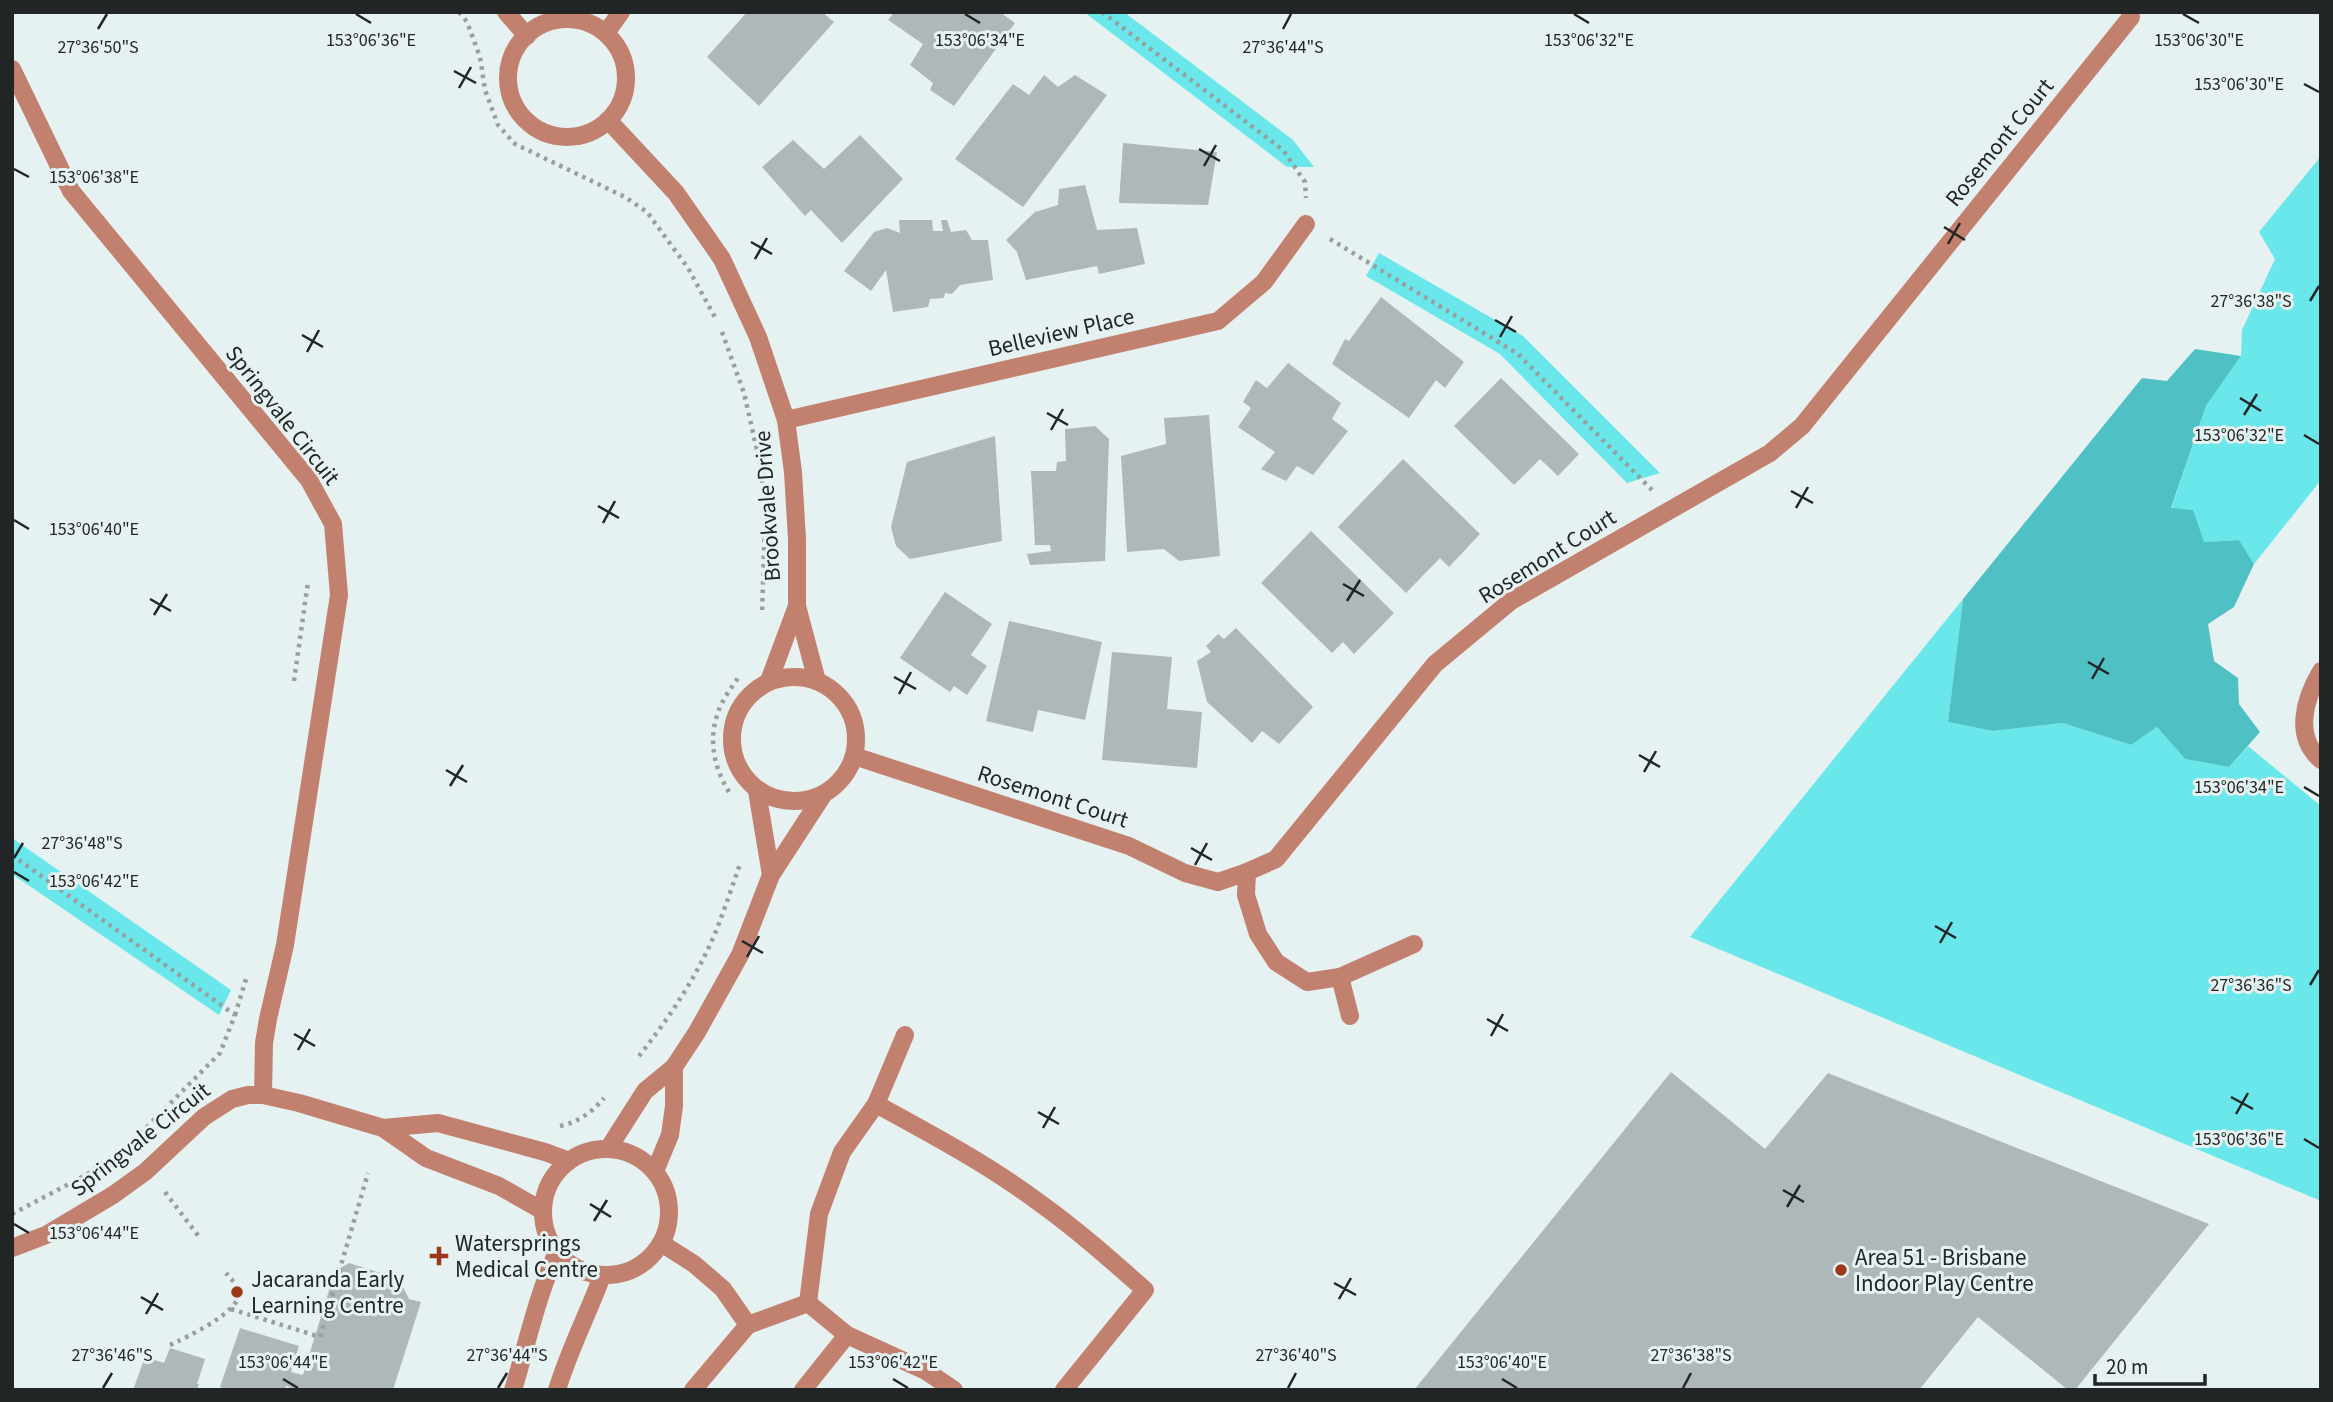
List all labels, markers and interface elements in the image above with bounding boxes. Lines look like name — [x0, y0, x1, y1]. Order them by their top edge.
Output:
text: 153°06'36"E — [326, 28, 416, 53]
text: 153°06'34"E — [935, 28, 1025, 53]
text: 153°06'32"E — [1544, 28, 1634, 53]
text: 153°06'30"E — [2154, 28, 2244, 53]
text: 27°36'50"S — [57, 35, 139, 60]
text: 27°36'44"S — [1242, 35, 1324, 60]
street label: Rosemont Court — [1937, 71, 2062, 214]
text: 153°06'30"E — [2194, 72, 2284, 97]
text: 153°06'38"E — [49, 165, 139, 190]
text: 27°36'38"S — [2210, 289, 2292, 314]
street label: Belleview Place — [985, 300, 1137, 365]
street label: Springvale Circuit — [217, 338, 348, 492]
text: 153°06'32"E — [2194, 423, 2284, 448]
street label: Brookvale Drive — [746, 429, 789, 583]
street label: Rosemont Court — [1472, 501, 1623, 612]
text: 153°06'40"E — [49, 517, 139, 542]
street label: Rosemont Court — [973, 757, 1133, 836]
text: 153°06'34"E — [2194, 775, 2284, 800]
text: 27°36'48"S — [41, 831, 123, 856]
text: 153°06'42"E — [49, 869, 139, 894]
text: 27°36'36"S — [2210, 973, 2292, 998]
street label: Springvale Circuit — [63, 1074, 217, 1205]
text: 153°06'36"E — [2194, 1127, 2284, 1152]
text: 153°06'44"E — [49, 1221, 139, 1246]
place label: Watersprings Medical Centre — [455, 1227, 598, 1286]
place label: Area 51 - Brisbane Indoor Play Centre — [1855, 1241, 2034, 1300]
marker: Watersprings Medical Centre — [429, 1246, 449, 1266]
marker: Area 51 - Brisbane Indoor Play Centre — [1833, 1262, 1849, 1278]
place label: Jacaranda Early Learning Centre — [251, 1263, 405, 1322]
marker: Jacaranda Early Learning Centre — [229, 1284, 245, 1300]
scale bar — [2095, 1342, 2205, 1386]
text: 27°36'46"S — [71, 1343, 153, 1368]
text: 27°36'44"S — [466, 1343, 548, 1368]
text: 27°36'40"S — [1255, 1343, 1337, 1368]
text: 27°36'38"S — [1650, 1343, 1732, 1368]
text: 153°06'44"E — [238, 1350, 328, 1375]
text: 153°06'42"E — [848, 1350, 938, 1375]
text: 153°06'40"E — [1457, 1350, 1547, 1375]
text: 20 m — [2106, 1352, 2148, 1382]

